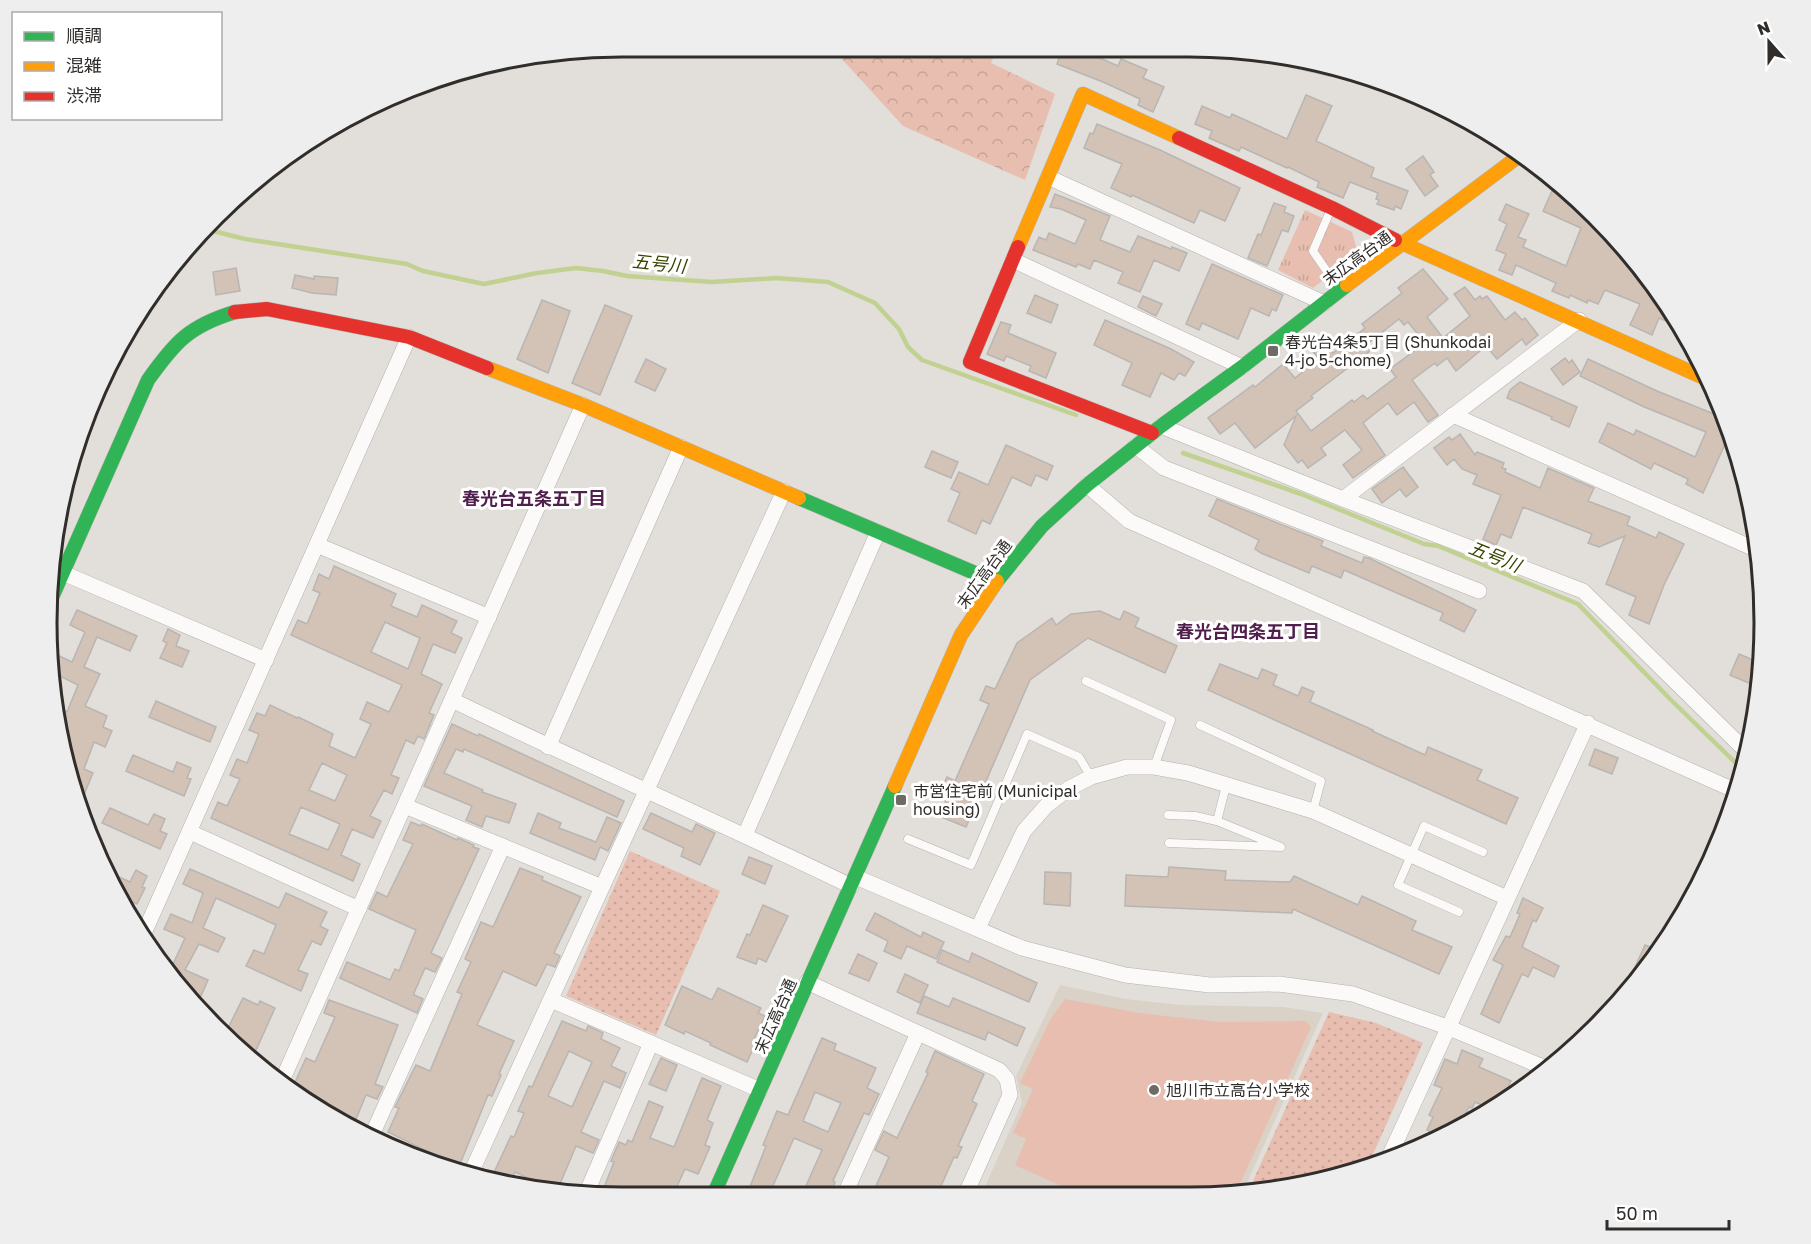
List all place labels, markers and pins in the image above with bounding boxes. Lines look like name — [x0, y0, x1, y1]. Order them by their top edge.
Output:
place label: 春光台4条5丁目 (Shunkodai 4-jo 5-chome) — [1285, 332, 1491, 370]
marker: 春光台4条5丁目 (Shunkodai 4-jo 5-chome) — [1266, 344, 1280, 358]
place label: 市営住宅前 (Municipal housing) — [913, 781, 1078, 819]
marker: 市営住宅前 (Municipal housing) — [894, 793, 908, 807]
place label: 旭川市立高台小学校 — [1166, 1080, 1310, 1100]
marker: 旭川市立高台小学校 — [1147, 1083, 1161, 1097]

